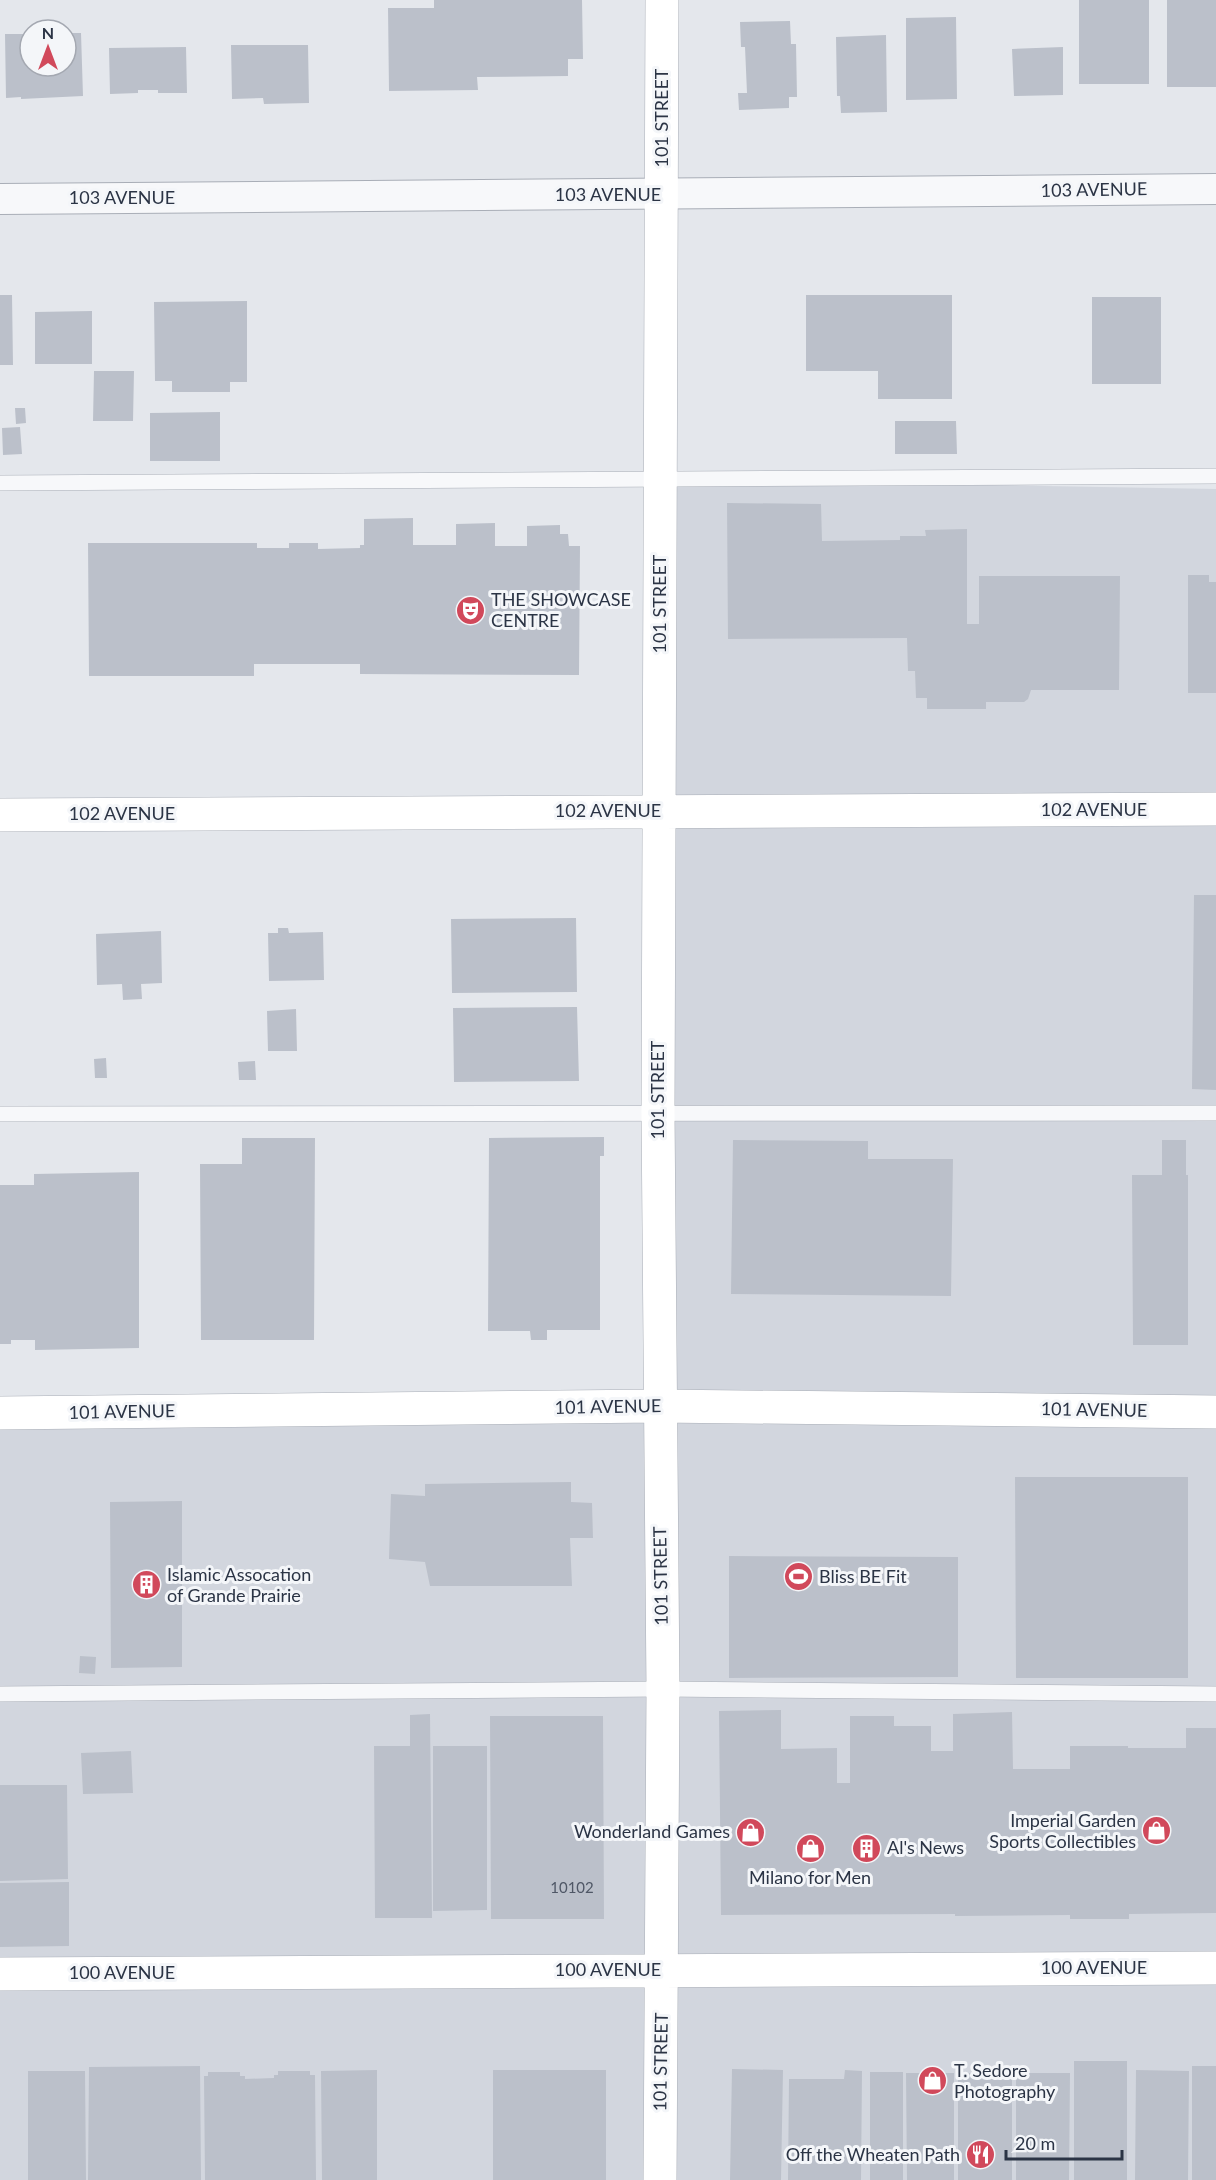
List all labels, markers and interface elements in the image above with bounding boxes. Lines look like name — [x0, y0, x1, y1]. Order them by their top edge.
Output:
north arrow — [18, 18, 78, 78]
text: N — [42, 23, 54, 42]
street label: 101 STREET — [650, 68, 672, 168]
street label: 103 AVENUE — [1041, 177, 1147, 201]
street label: 103 AVENUE — [555, 183, 661, 205]
street label: 103 AVENUE — [69, 186, 175, 208]
street label: 101 STREET — [648, 554, 670, 654]
place label: THE SHOWCASE CENTRE — [491, 588, 631, 631]
theatre icon: THE SHOWCASE CENTRE — [454, 594, 486, 626]
street label: 102 AVENUE — [1041, 798, 1147, 820]
street label: 102 AVENUE — [555, 799, 661, 821]
street label: 102 AVENUE — [69, 802, 175, 824]
street label: 101 STREET — [646, 1040, 668, 1140]
street label: 101 AVENUE — [555, 1394, 661, 1418]
street label: 101 AVENUE — [1041, 1397, 1147, 1421]
street label: 101 AVENUE — [69, 1399, 175, 1423]
street label: 101 STREET — [648, 1526, 672, 1626]
sports icon: Bliss BE Fit — [782, 1561, 814, 1593]
place label: Islamic Assocation of Grande Prairie — [167, 1563, 311, 1606]
place label: Bliss BE Fit — [819, 1565, 907, 1587]
building icon: Islamic Assocation of Grande Prairie — [130, 1569, 162, 1601]
place label: Imperial Garden Sports Collectibles — [989, 1809, 1136, 1852]
shop icon: Imperial Garden Sports Collectibles — [1141, 1815, 1173, 1847]
shop icon: Wonderland Games — [735, 1816, 767, 1848]
place label: Wonderland Games — [574, 1820, 730, 1842]
building icon: Al's News — [850, 1832, 882, 1864]
shop icon: Milano for Men — [794, 1833, 826, 1865]
place label: Al's News — [887, 1836, 964, 1858]
place label: Milano for Men — [749, 1866, 871, 1888]
house number: 10102 — [550, 1878, 594, 1896]
street label: 100 AVENUE — [1041, 1956, 1147, 1978]
street label: 100 AVENUE — [555, 1958, 661, 1980]
street label: 100 AVENUE — [69, 1961, 175, 1983]
street label: 101 STREET — [648, 2012, 672, 2112]
place label: T. Sedore Photography — [954, 2059, 1056, 2102]
shop icon: T. Sedore Photography — [917, 2065, 949, 2097]
scale bar — [1006, 2123, 1122, 2161]
text: 20 m — [1015, 2132, 1055, 2154]
restaurant icon: Off the Wheaten Path — [965, 2139, 997, 2171]
place label: Off the Wheaten Path — [786, 2143, 960, 2165]

